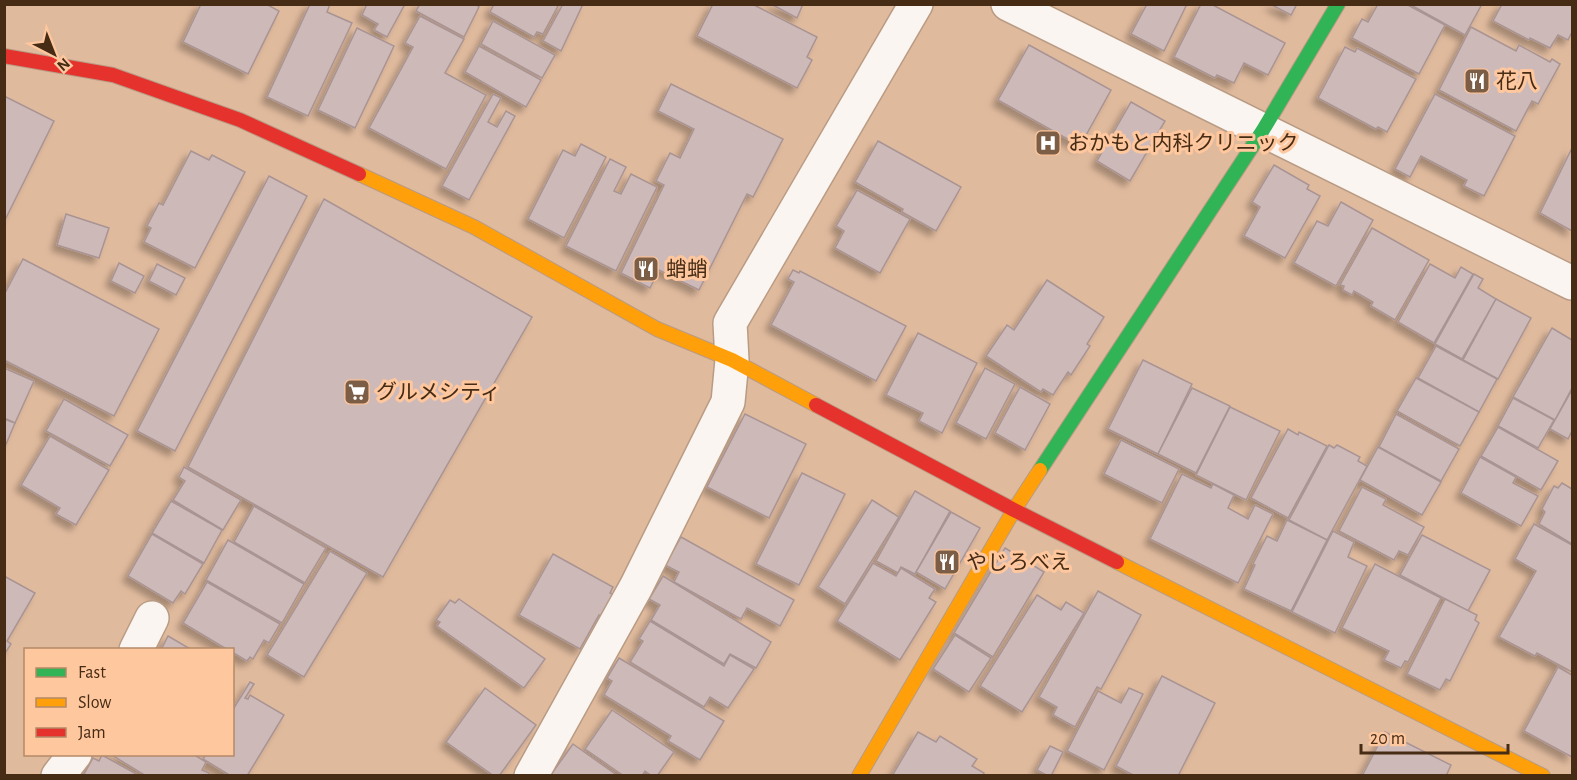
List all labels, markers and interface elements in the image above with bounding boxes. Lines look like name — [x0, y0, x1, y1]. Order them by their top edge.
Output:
north arrow — [24, 24, 84, 84]
text: N — [54, 55, 73, 74]
restaurant icon: 花八 — [1462, 66, 1492, 96]
place label: 花八 — [1496, 70, 1538, 92]
hospital icon: おかもと内科クリニック — [1033, 128, 1063, 158]
place label: おかもと内科クリニック — [1068, 132, 1299, 154]
restaurant icon: 蛸蛸 — [631, 254, 661, 284]
place label: 蛸蛸 — [666, 258, 708, 280]
supermarket icon: グルメシティ — [342, 377, 372, 407]
place label: グルメシティ — [376, 381, 501, 403]
restaurant icon: やじろべえ — [932, 547, 962, 577]
place label: やじろべえ — [966, 552, 1071, 573]
legend — [24, 648, 234, 756]
text: Fast — [78, 664, 106, 682]
text: Slow — [78, 694, 111, 712]
scale bar — [1361, 717, 1508, 755]
text: Jam — [78, 724, 106, 742]
text: 20 m — [1370, 730, 1405, 748]

